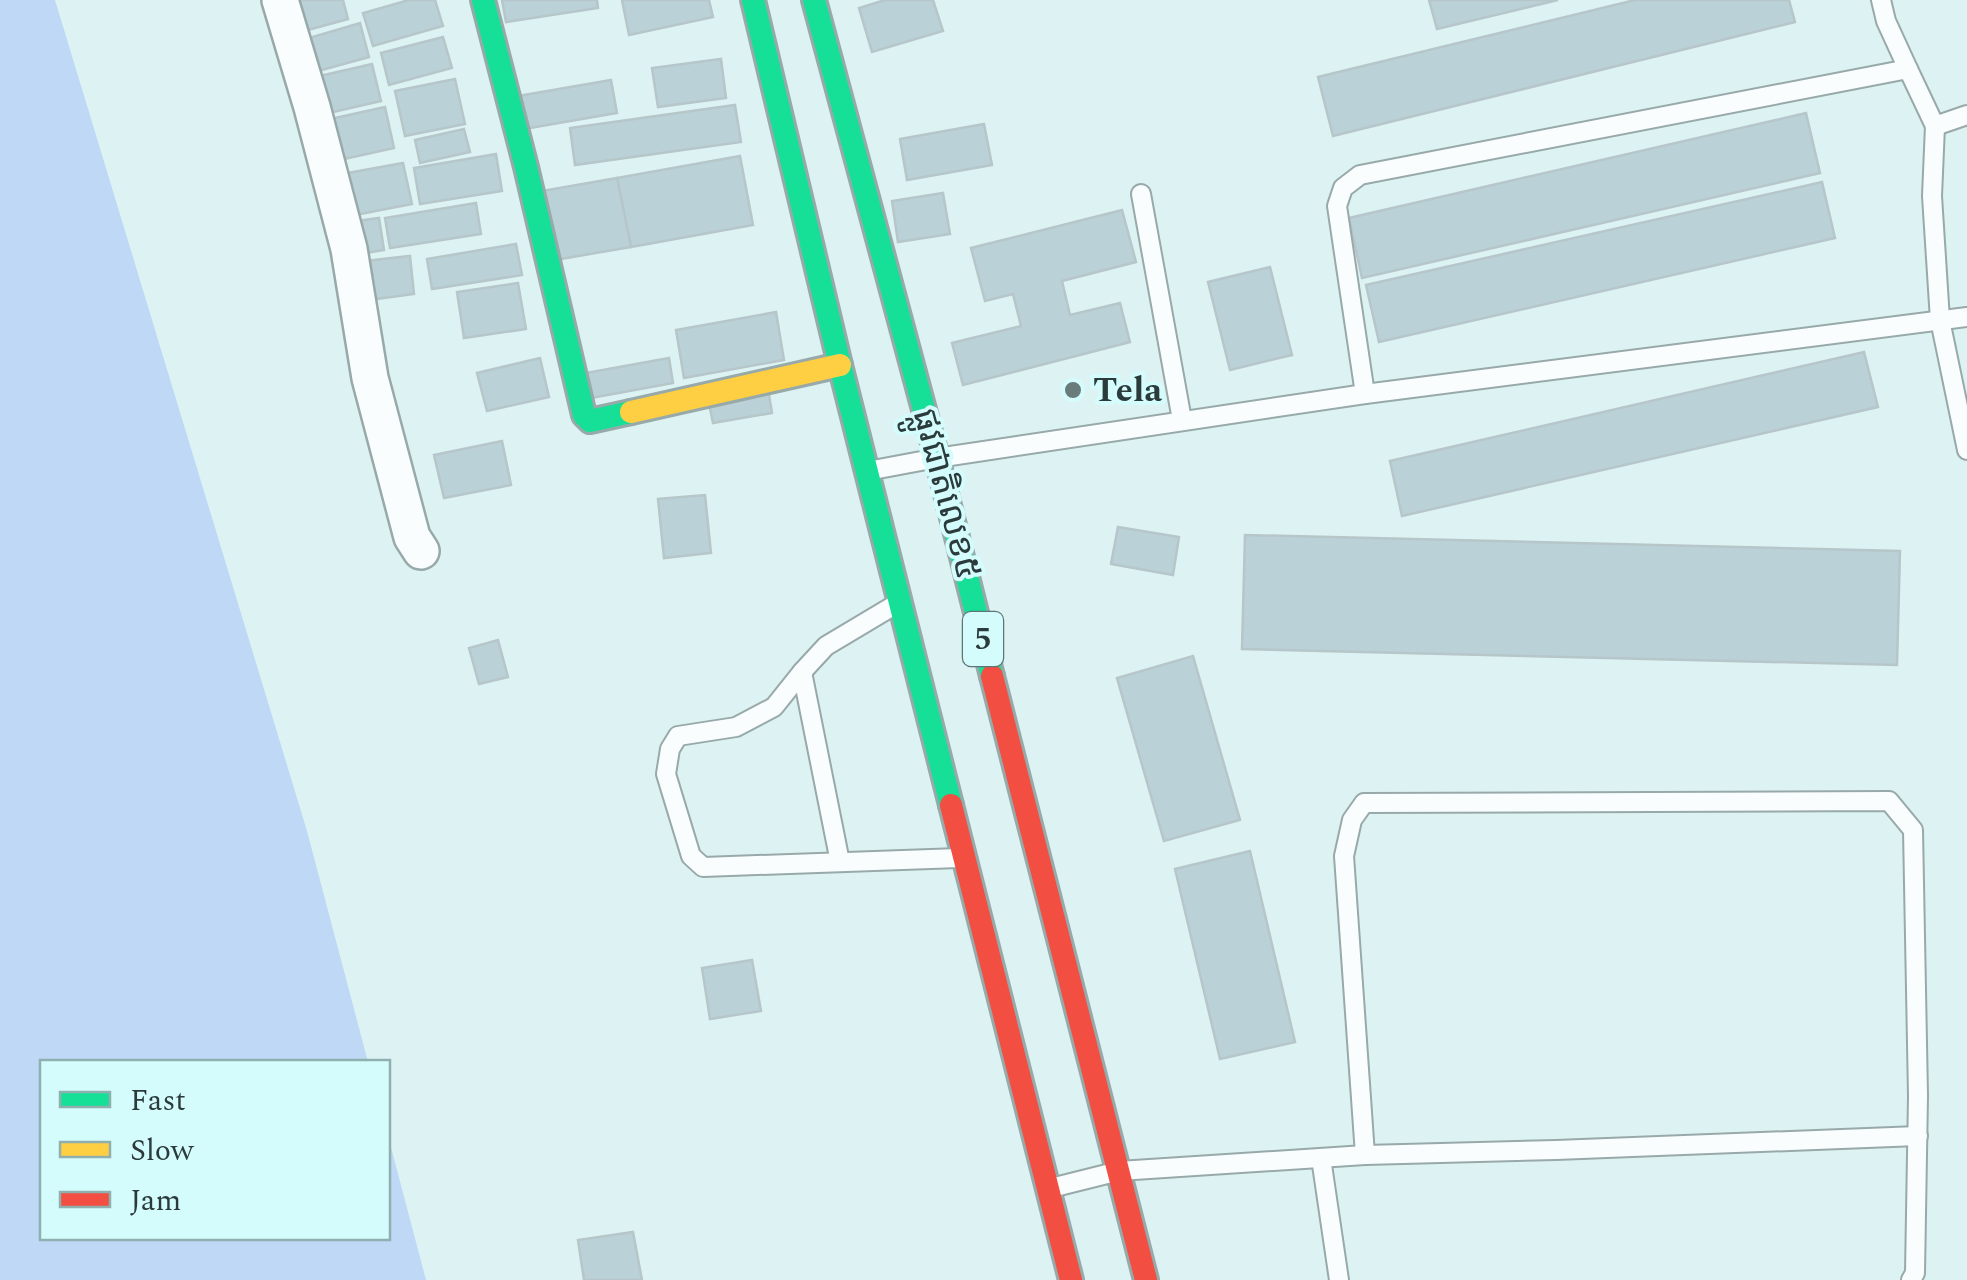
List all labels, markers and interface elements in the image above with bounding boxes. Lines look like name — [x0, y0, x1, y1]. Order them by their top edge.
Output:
place label: Tela — [1093, 364, 1162, 417]
marker: Tela — [1062, 379, 1084, 401]
street label: ផ្លូវជាតិលេខ៥ — [894, 403, 994, 586]
road number: 5 — [963, 612, 1003, 666]
legend — [40, 1060, 390, 1240]
text: Fast — [130, 1078, 186, 1124]
text: Slow — [130, 1128, 195, 1174]
text: Jam — [130, 1178, 181, 1224]

